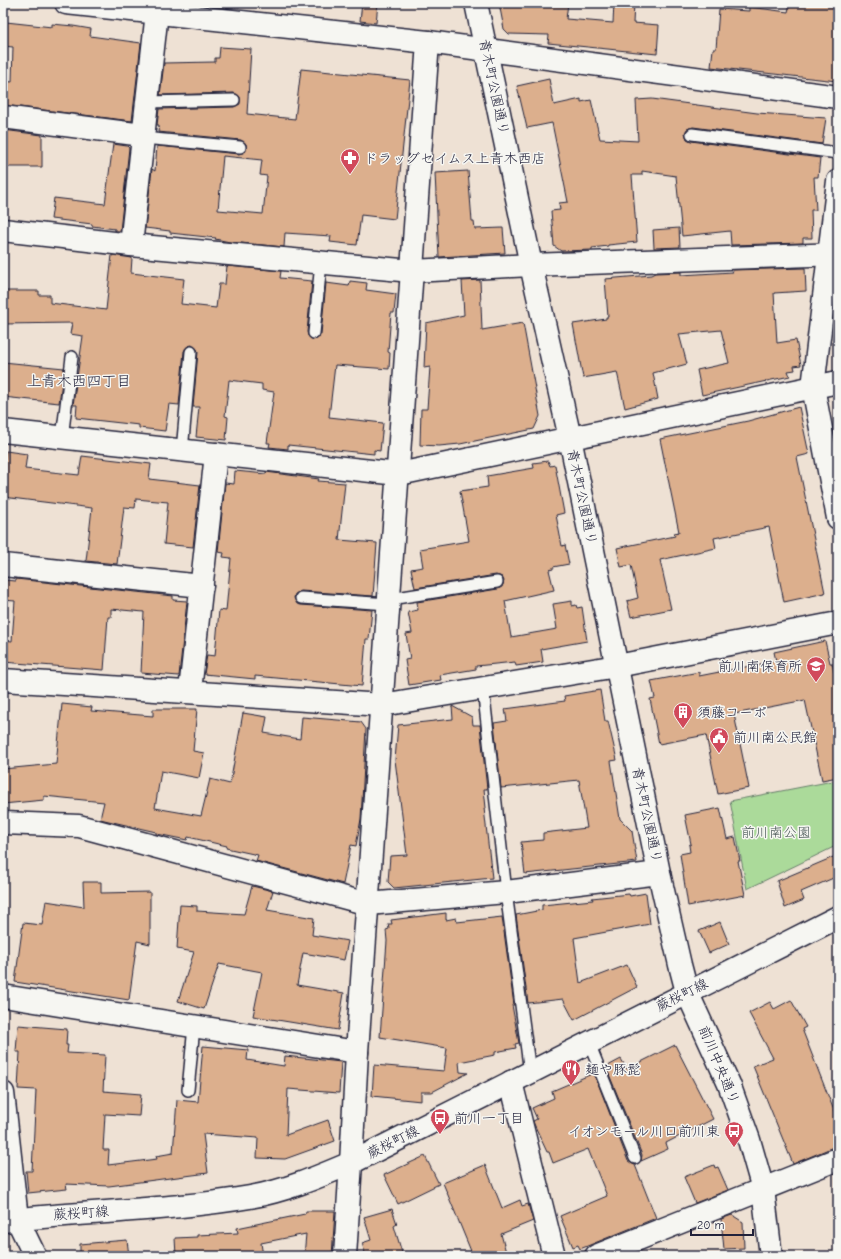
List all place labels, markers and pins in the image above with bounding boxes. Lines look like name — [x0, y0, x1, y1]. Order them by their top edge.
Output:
pharmacy icon: ドラッグセイムス上青木西店 — [339, 147, 361, 175]
place label: ドラッグセイムス上青木西店 — [364, 150, 545, 167]
school or university icon: 前川南保育所 — [805, 655, 827, 683]
place label: 前川南保育所 — [718, 658, 802, 675]
building icon: 須藤コーポ — [672, 701, 694, 729]
place label: 須藤コーポ — [697, 704, 767, 721]
public building icon: 前川南公民館 — [708, 726, 730, 754]
place label: 前川南公民館 — [733, 729, 817, 746]
restaurant icon: 麺や豚髭 — [560, 1058, 582, 1086]
place label: 麺や豚髭 — [585, 1061, 641, 1078]
bus stop icon: 前川一丁目 — [429, 1107, 451, 1135]
place label: 前川一丁目 — [454, 1110, 524, 1127]
bus stop icon: イオンモール川口前川東 — [723, 1120, 745, 1148]
place label: イオンモール川口前川東 — [567, 1123, 720, 1140]

